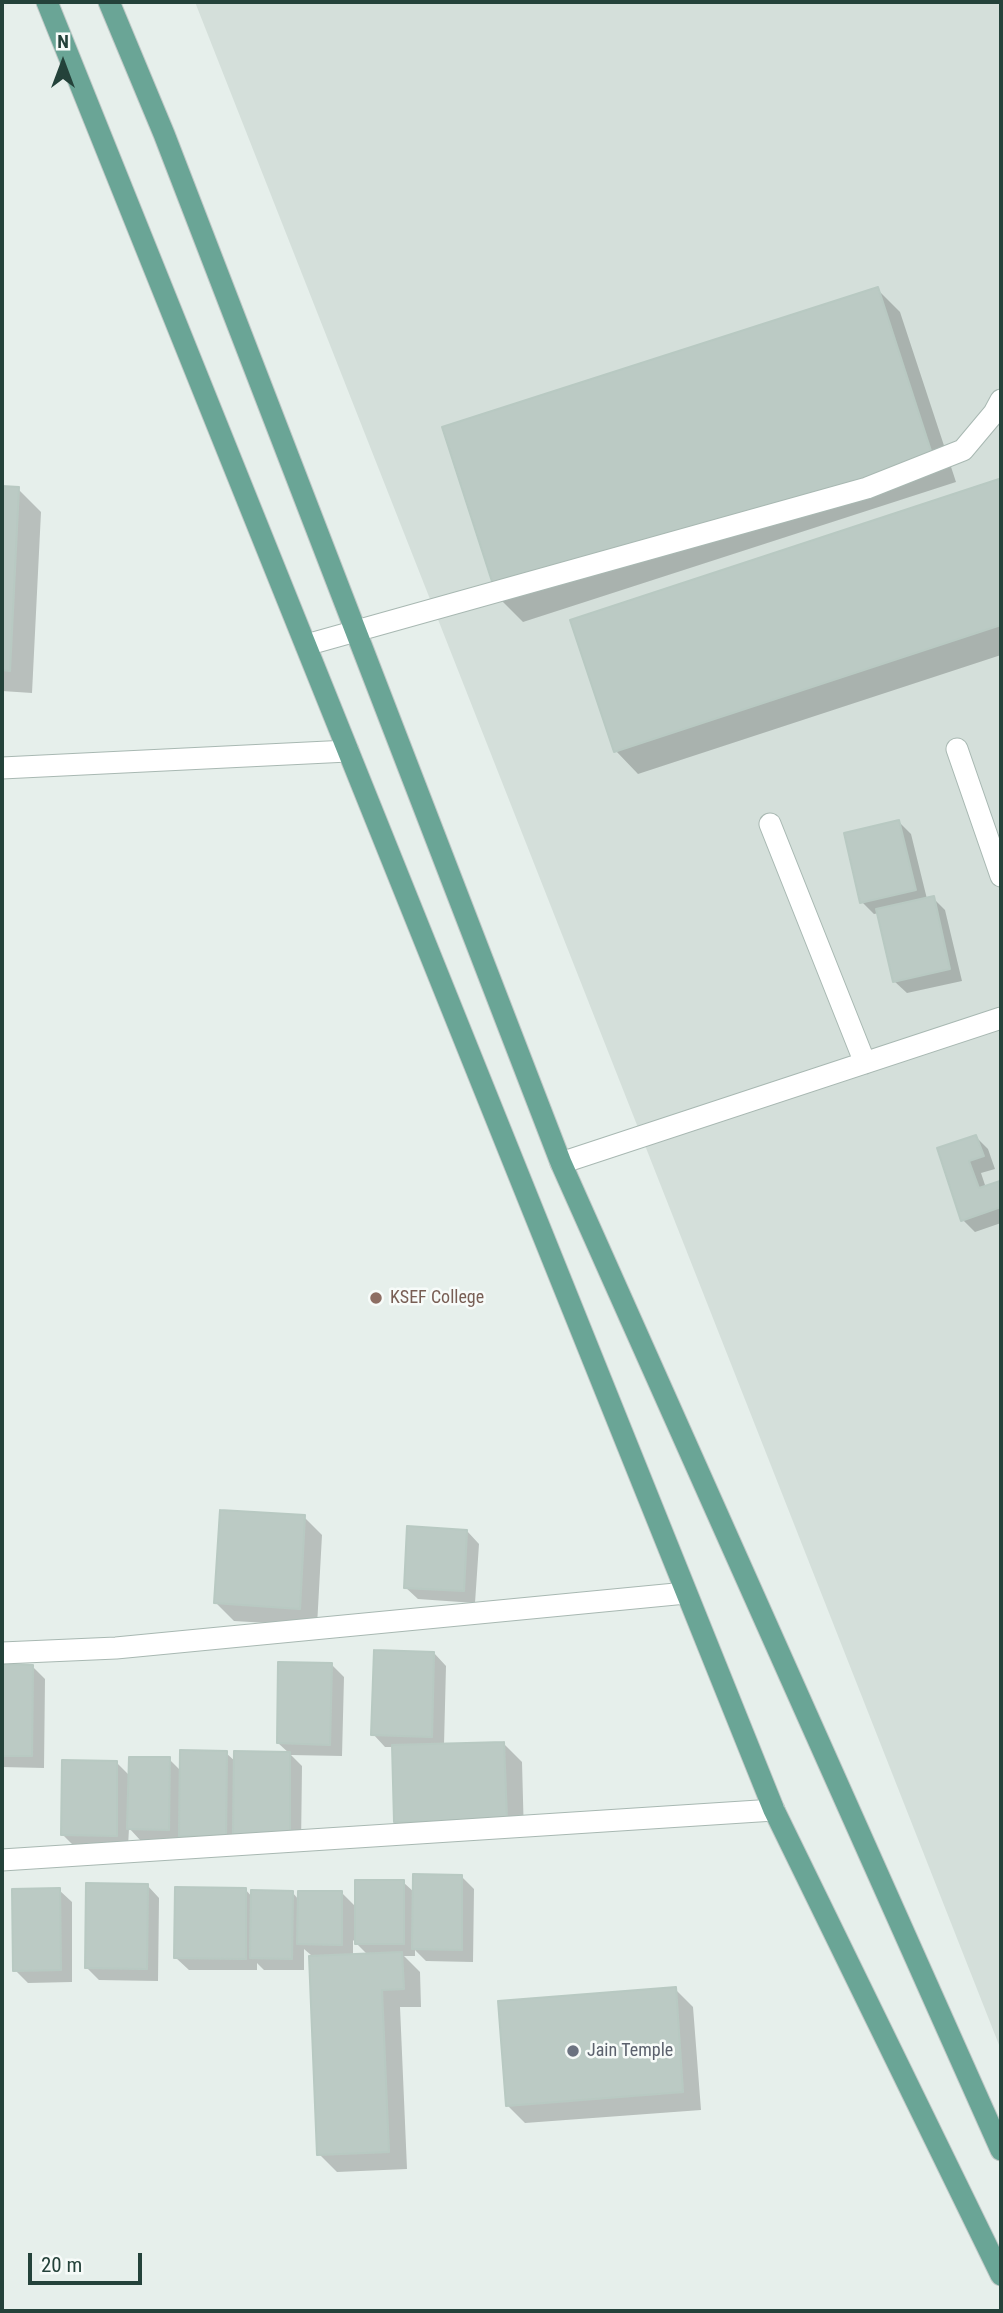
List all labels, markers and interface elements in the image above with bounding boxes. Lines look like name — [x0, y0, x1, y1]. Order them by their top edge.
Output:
north arrow — [28, 28, 98, 98]
text: N — [57, 30, 69, 53]
place label: KSEF College — [390, 1287, 484, 1309]
marker: KSEF College — [368, 1290, 384, 1306]
place label: Jain Temple — [587, 2040, 673, 2062]
marker: Jain Temple — [565, 2043, 581, 2059]
scale bar — [32, 2240, 145, 2284]
text: 20 m — [41, 2253, 82, 2277]

